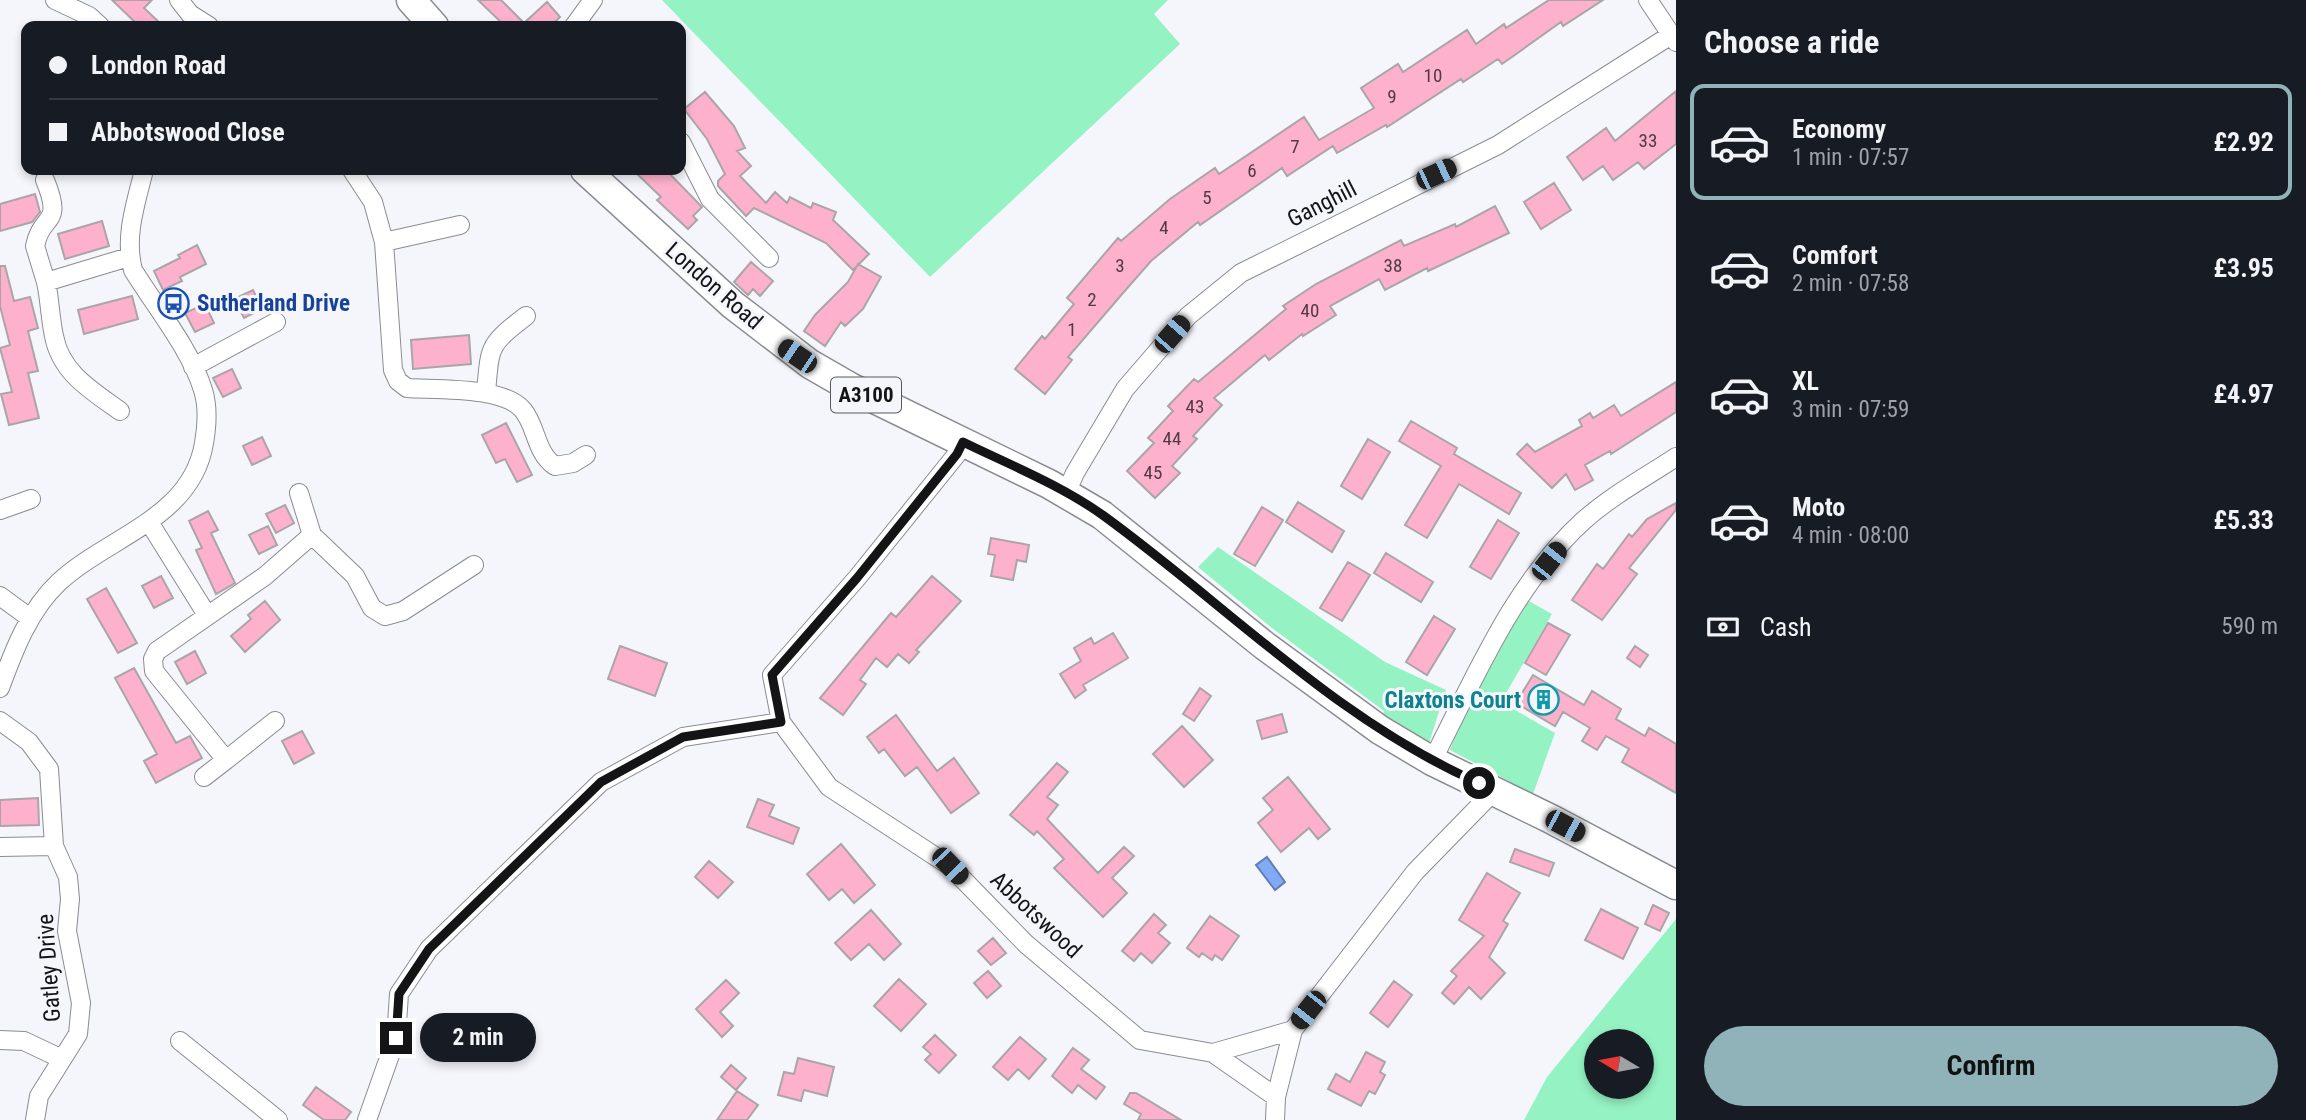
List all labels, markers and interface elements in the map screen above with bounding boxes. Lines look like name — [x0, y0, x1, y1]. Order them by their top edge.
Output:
text: Choose a ride — [1704, 23, 1879, 61]
text: London Road — [91, 50, 226, 80]
house number: 10 — [1424, 64, 1442, 87]
house number: 9 — [1387, 85, 1397, 108]
icon: car — [1708, 111, 1771, 174]
text: Economy — [1792, 114, 1886, 144]
text: Abbotswood Close — [91, 117, 285, 147]
text: £2.92 — [2213, 127, 2274, 157]
house number: 33 — [1639, 129, 1657, 152]
house number: 7 — [1290, 135, 1300, 158]
text: 1 min · 07:57 — [1792, 144, 1909, 171]
car — [1413, 156, 1460, 192]
house number: 6 — [1247, 159, 1257, 182]
street label: Ganghill — [1283, 175, 1361, 233]
house number: 5 — [1202, 186, 1212, 209]
house number: 4 — [1159, 216, 1169, 239]
street label: London Road — [660, 237, 768, 335]
icon: car — [1708, 237, 1771, 300]
text: Comfort — [1792, 240, 1878, 270]
text: £3.95 — [2213, 253, 2274, 283]
house number: 3 — [1115, 254, 1125, 277]
house number: 38 — [1384, 254, 1402, 277]
text: 2 min · 07:58 — [1792, 270, 1909, 297]
bus stop icon: Sutherland Drive — [157, 286, 191, 320]
house number: 2 — [1087, 288, 1097, 311]
place label: Sutherland Drive — [197, 290, 350, 317]
house number: 40 — [1301, 299, 1319, 322]
car — [1151, 311, 1194, 357]
house number: 1 — [1067, 318, 1077, 341]
car — [774, 336, 821, 376]
icon: car — [1708, 363, 1771, 426]
text: XL — [1792, 366, 1819, 396]
road number: A3100 — [831, 378, 901, 412]
text: £4.97 — [2213, 379, 2274, 409]
house number: 43 — [1186, 395, 1204, 418]
text: 3 min · 07:59 — [1792, 396, 1909, 423]
house number: 44 — [1163, 427, 1181, 450]
house number: 45 — [1144, 461, 1162, 484]
icon: car — [1708, 489, 1771, 552]
text: Moto — [1792, 492, 1845, 522]
text: £5.33 — [2213, 505, 2274, 535]
text: 4 min · 08:00 — [1792, 522, 1909, 549]
car — [1528, 538, 1571, 584]
icon: cash — [1704, 608, 1742, 646]
text: Cash — [1760, 612, 1812, 642]
text: 590 m — [2221, 613, 2278, 640]
building icon: Claxtons Court — [1527, 683, 1561, 717]
place label: Claxtons Court — [1385, 687, 1521, 714]
route start — [1463, 767, 1495, 799]
car — [1542, 807, 1589, 845]
car — [928, 844, 973, 888]
street label: Abbotswood — [985, 866, 1087, 964]
street label: Gatley Drive — [32, 913, 66, 1023]
car — [1287, 987, 1330, 1033]
callout: 2 min — [420, 1014, 536, 1062]
route end — [380, 1022, 412, 1054]
text: 2 min — [452, 1024, 504, 1051]
button: Confirm — [1704, 1026, 2278, 1106]
north arrow — [1584, 1029, 1654, 1099]
map controls — [1584, 1029, 1654, 1099]

